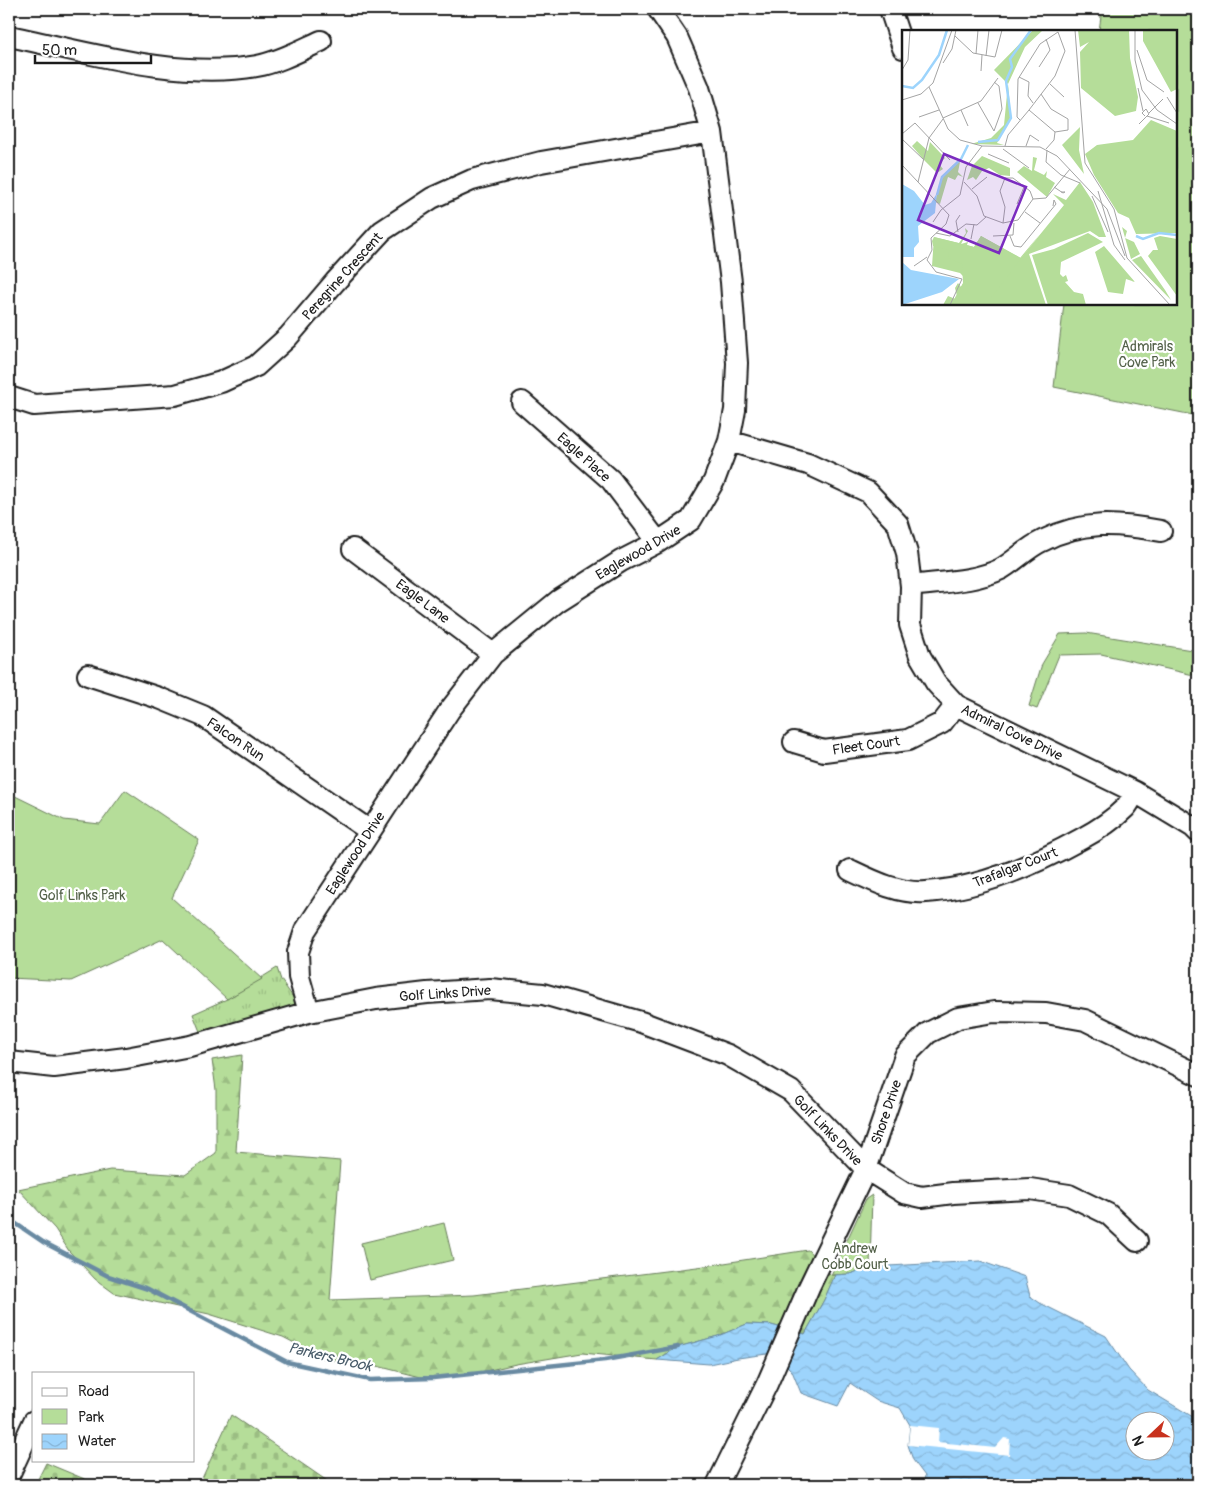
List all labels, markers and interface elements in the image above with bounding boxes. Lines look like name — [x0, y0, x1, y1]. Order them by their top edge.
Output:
inset map — [902, 30, 1177, 305]
scale bar — [35, 32, 151, 64]
text: 50 m — [42, 41, 77, 60]
street label: Peregrine Crescent — [299, 229, 386, 324]
park label: Admirals Cove Park — [1119, 338, 1176, 371]
street label: Eagle Place — [554, 429, 614, 486]
street label: Eaglewood Drive — [593, 521, 684, 584]
street label: Eagle Lane — [392, 576, 453, 627]
street label: Admiral Cove Drive — [958, 700, 1065, 764]
street label: Falcon Run — [204, 714, 268, 765]
street label: Fleet Court — [831, 732, 901, 759]
street label: Eaglewood Drive — [322, 809, 389, 898]
street label: Trafalgar Court — [970, 843, 1060, 891]
park label: Golf Links Park — [39, 887, 125, 904]
street label: Golf Links Drive — [399, 982, 492, 1005]
street label: Shore Drive — [868, 1078, 905, 1147]
street label: Golf Links Drive — [790, 1091, 866, 1169]
park label: Andrew Cobb Court — [822, 1240, 889, 1273]
water label: Parkers Brook — [286, 1339, 375, 1377]
legend — [32, 1372, 195, 1462]
text: Road — [78, 1382, 109, 1401]
text: Park — [78, 1408, 105, 1427]
north arrow — [1124, 1412, 1174, 1462]
text: Water — [78, 1432, 117, 1451]
text: N — [1129, 1433, 1148, 1448]

